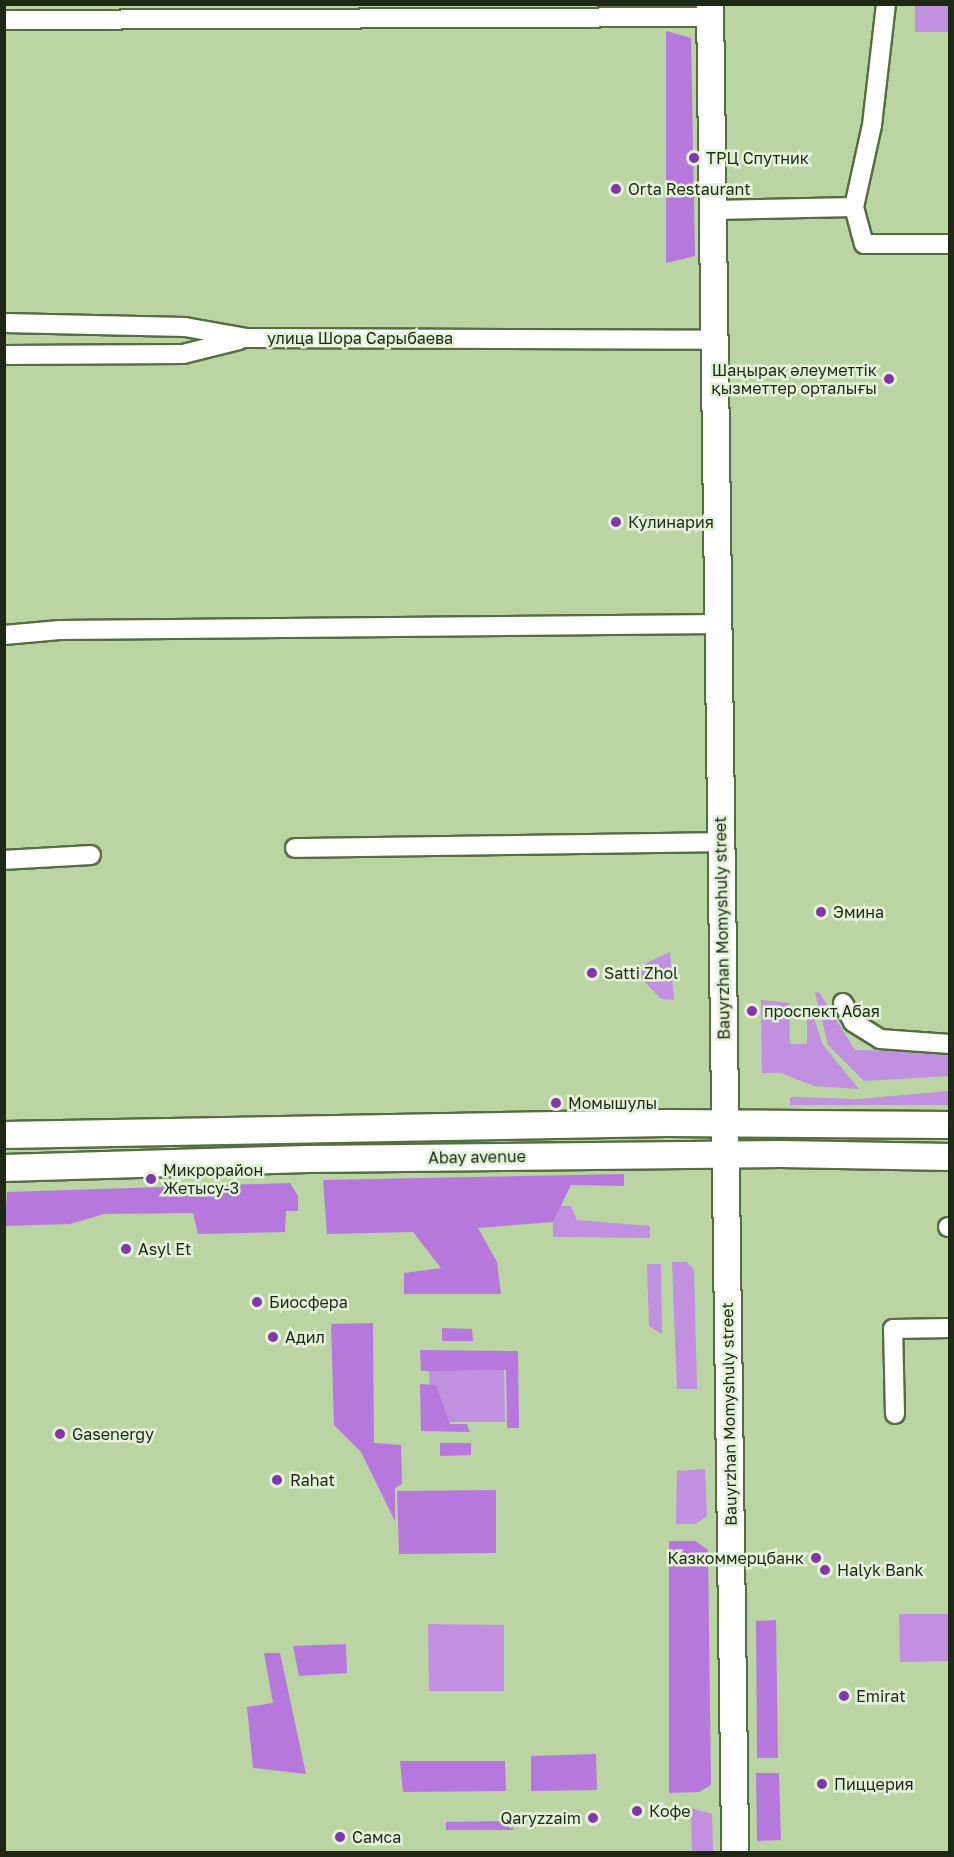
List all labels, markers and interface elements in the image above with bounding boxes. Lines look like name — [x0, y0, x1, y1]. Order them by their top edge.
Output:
place label: ТРЦ Спутник — [706, 148, 809, 168]
marker: ТРЦ Спутник — [687, 151, 701, 165]
place label: Orta Restaurant — [628, 179, 751, 199]
marker: Orta Restaurant — [609, 182, 623, 196]
street label: улица Шора Сарыбаева — [267, 328, 453, 348]
place label: Шаңырақ әлеуметтік қызметтер орталығы — [711, 360, 877, 398]
marker: Шаңырақ әлеуметтік қызметтер орталығы — [882, 372, 896, 386]
place label: Кулинария — [628, 512, 714, 532]
marker: Кулинария — [609, 515, 623, 529]
street label: Bauyrzhan Momyshuly street — [710, 816, 734, 1040]
place label: Эмина — [833, 902, 884, 922]
marker: Эмина — [814, 905, 828, 919]
place label: Satti Zhol — [604, 963, 678, 983]
marker: Satti Zhol — [585, 966, 599, 980]
place label: проспект Абая — [764, 1001, 880, 1021]
marker: проспект Абая — [745, 1004, 759, 1018]
place label: Момышулы — [568, 1093, 657, 1113]
marker: Момышулы — [549, 1096, 563, 1110]
street label: Abay avenue — [428, 1147, 526, 1167]
place label: Микрорайон Жетысу-3 — [163, 1160, 263, 1198]
marker: Микрорайон Жетысу-3 — [144, 1172, 158, 1186]
place label: Asyl Et — [138, 1239, 191, 1259]
marker: Asyl Et — [119, 1242, 133, 1256]
place label: Биосфера — [269, 1292, 348, 1312]
marker: Биосфера — [250, 1295, 264, 1309]
street label: Bauyrzhan Momyshuly street — [717, 1302, 741, 1526]
place label: Адил — [285, 1327, 325, 1347]
marker: Адил — [266, 1330, 280, 1344]
place label: Gasenergy — [72, 1424, 154, 1444]
marker: Gasenergy — [53, 1427, 67, 1441]
place label: Rahat — [290, 1470, 335, 1490]
marker: Rahat — [268, 1471, 286, 1489]
place label: Казкоммерцбанк — [667, 1548, 804, 1568]
marker: Казкоммерцбанк — [809, 1551, 823, 1565]
place label: Halyk Bank — [837, 1560, 924, 1580]
marker: Halyk Bank — [818, 1563, 832, 1577]
place label: Emirat — [856, 1686, 906, 1706]
marker: Emirat — [837, 1689, 851, 1703]
place label: Пиццерия — [834, 1774, 914, 1794]
marker: Пиццерия — [815, 1777, 829, 1791]
place label: Кофе — [649, 1801, 691, 1821]
marker: Кофе — [630, 1804, 644, 1818]
place label: Qaryzzaim — [500, 1808, 581, 1828]
marker: Qaryzzaim — [586, 1811, 600, 1825]
place label: Самса — [352, 1827, 401, 1847]
marker: Самса — [333, 1830, 347, 1844]

